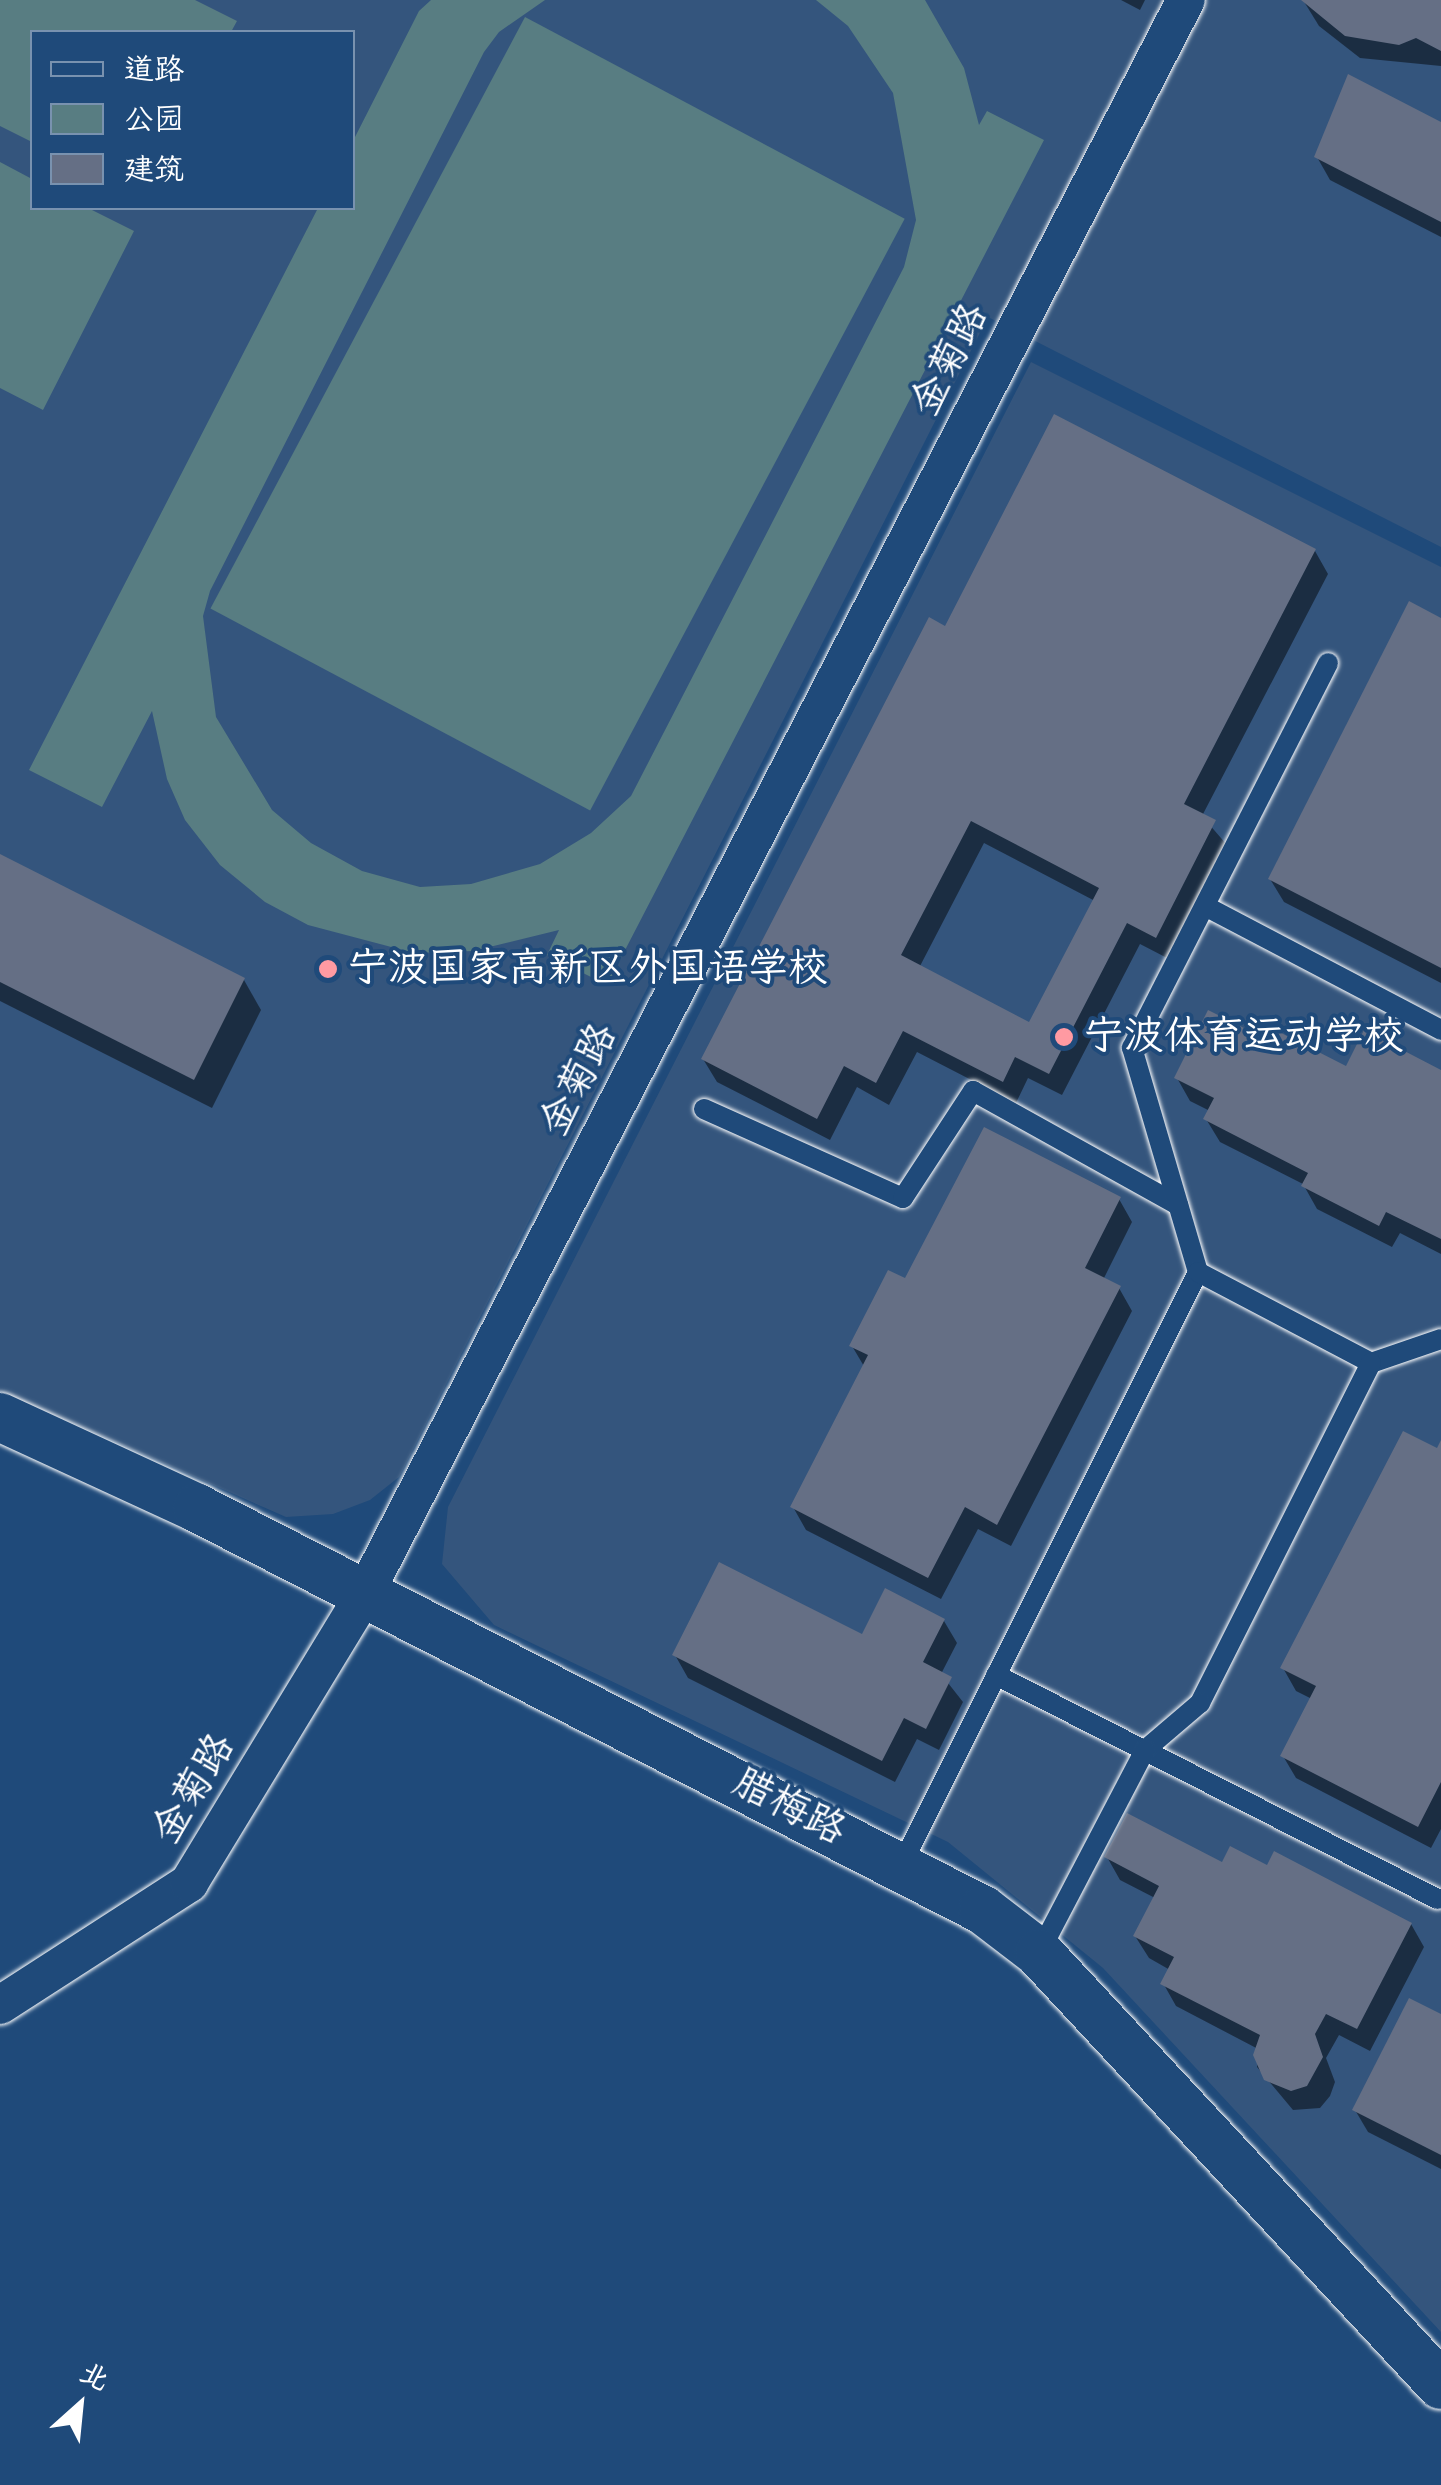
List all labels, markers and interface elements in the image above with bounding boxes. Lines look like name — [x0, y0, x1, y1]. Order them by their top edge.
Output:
legend — [30, 30, 355, 210]
text: 道路 — [124, 51, 184, 90]
text: 公园 — [124, 101, 184, 140]
text: 建筑 — [124, 151, 184, 190]
street label: 金菊路 — [901, 296, 999, 424]
place label: 宁波国家高新区外国语学校 — [348, 945, 828, 993]
marker: 宁波国家高新区外国语学校 — [317, 958, 339, 980]
place label: 宁波体育运动学校 — [1084, 1013, 1404, 1061]
street label: 金菊路 — [530, 1016, 628, 1144]
marker: 宁波体育运动学校 — [1053, 1026, 1075, 1048]
street label: 金菊路 — [143, 1725, 245, 1853]
street label: 腊梅路 — [725, 1758, 853, 1856]
north arrow — [30, 2355, 130, 2455]
text: 北 — [73, 2355, 115, 2401]

